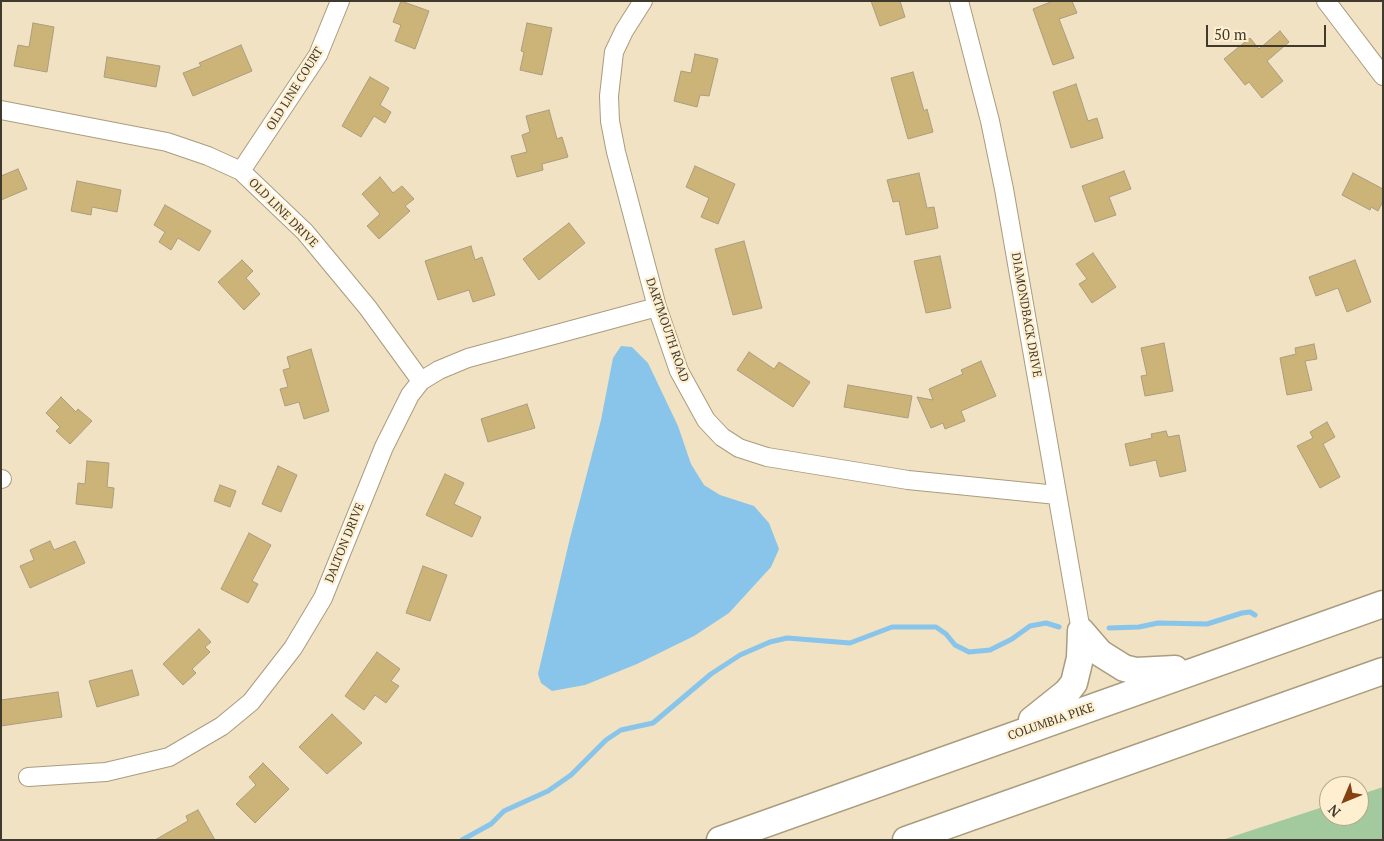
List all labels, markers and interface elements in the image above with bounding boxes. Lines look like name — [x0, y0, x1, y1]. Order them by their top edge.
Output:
scale bar — [1209, 15, 1329, 47]
text: 50 m — [1214, 24, 1247, 44]
street label: OLD LINE COURT — [264, 45, 326, 133]
street label: OLD LINE DRIVE — [245, 175, 321, 251]
street label: DIAMONDBACK DRIVE — [1008, 252, 1044, 378]
street label: DARTMOUTH ROAD — [642, 276, 692, 384]
street label: DALTON DRIVE — [322, 501, 368, 585]
street label: COLUMBIA PIKE — [1006, 701, 1096, 743]
north arrow — [1319, 776, 1369, 826]
text: N — [1323, 801, 1344, 822]

